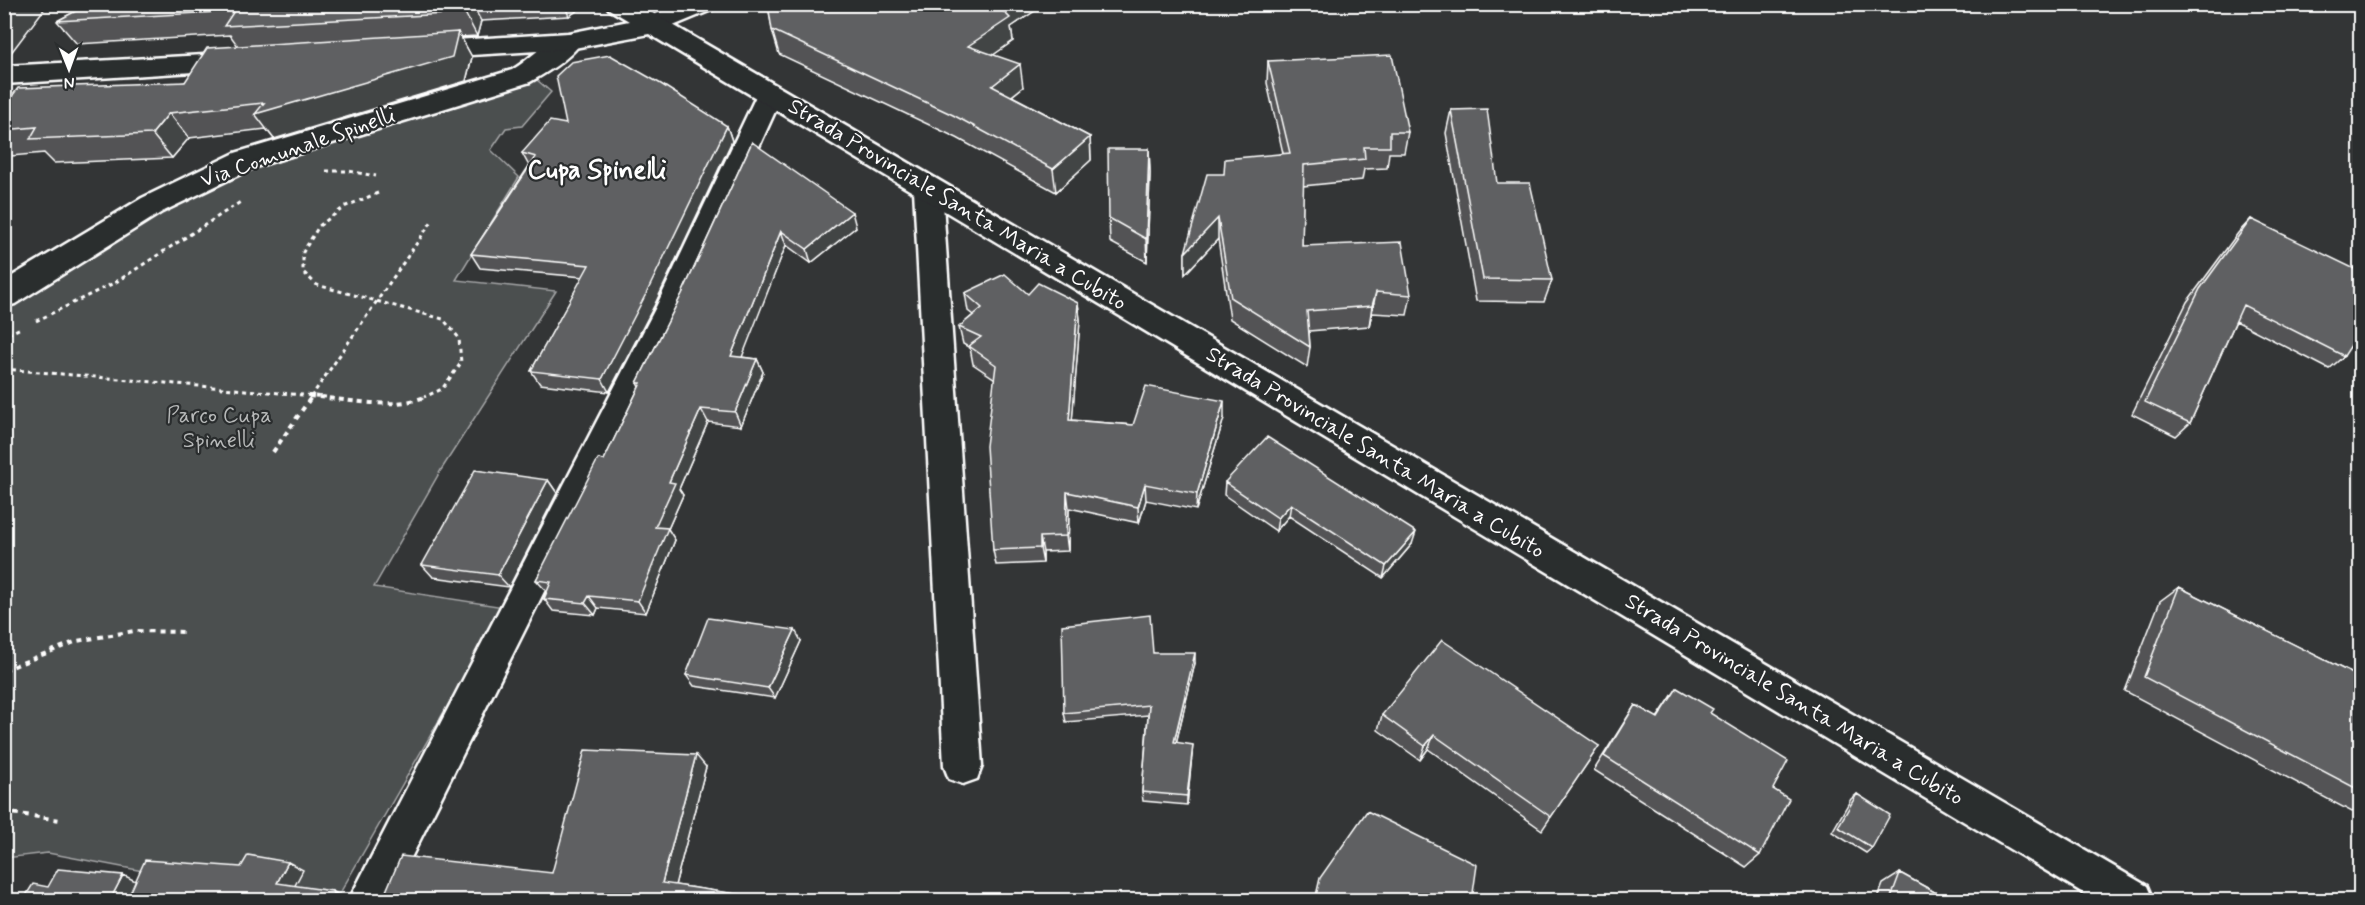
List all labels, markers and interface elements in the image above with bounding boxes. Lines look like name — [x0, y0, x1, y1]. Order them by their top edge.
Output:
north arrow — [39, 39, 99, 99]
text: N — [64, 72, 75, 93]
street label: Strada Provinciale Santa Maria a Cubito — [783, 92, 1131, 318]
street label: Via Comunale Spinelli — [197, 101, 399, 195]
district label: Cupa Spinelli — [527, 154, 667, 188]
street label: Strada Provinciale Santa Maria a Cubito — [1201, 340, 1549, 566]
park label: Parco Cupa Spinelli — [166, 402, 272, 455]
street label: Strada Provinciale Santa Maria a Cubito — [1620, 587, 1968, 813]

